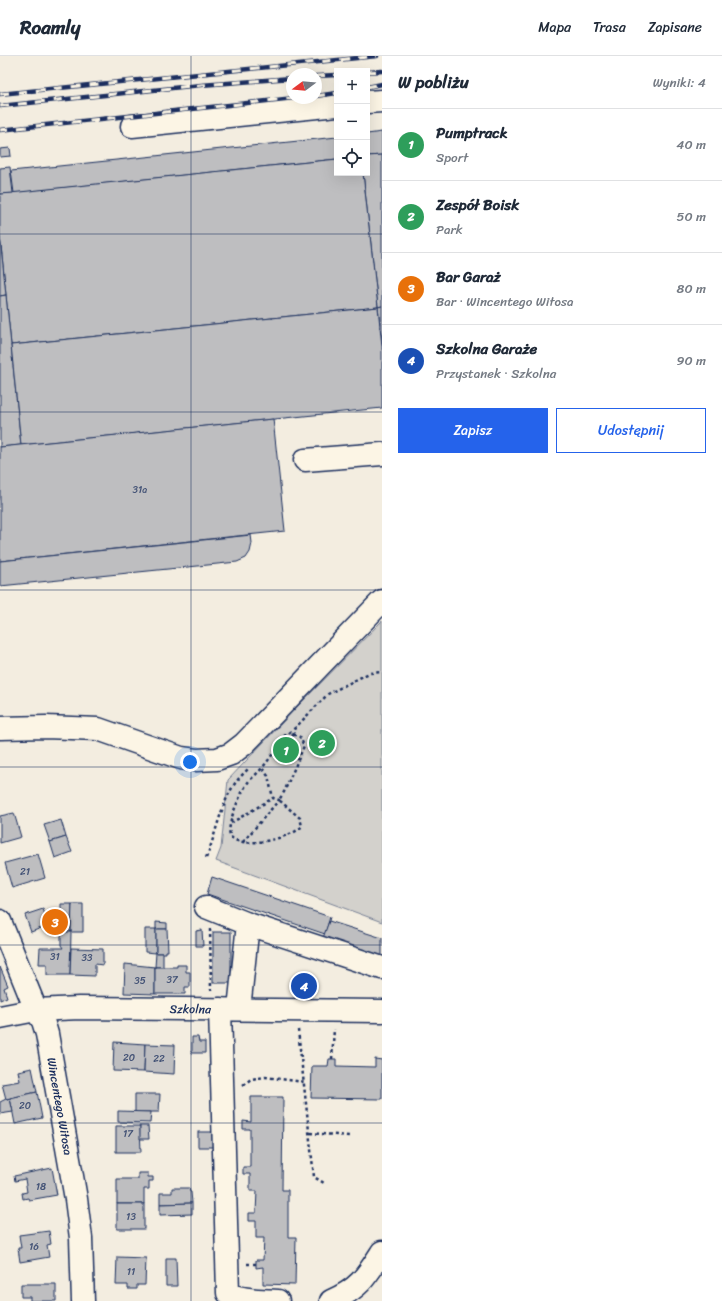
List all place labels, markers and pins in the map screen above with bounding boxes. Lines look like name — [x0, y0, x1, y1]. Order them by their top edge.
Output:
pin: 2 — [309, 728, 335, 758]
pin: 1 — [273, 735, 299, 765]
pin: 3 — [42, 907, 68, 937]
pin: 4 — [291, 971, 317, 1001]

